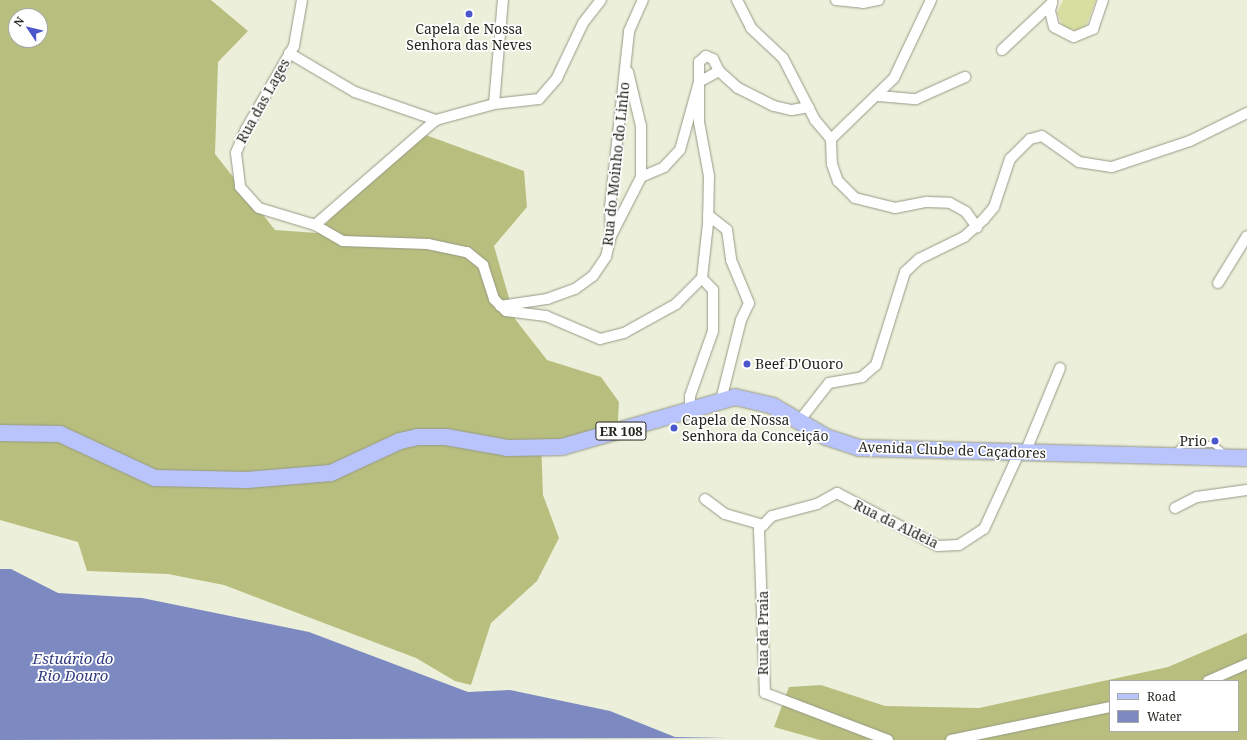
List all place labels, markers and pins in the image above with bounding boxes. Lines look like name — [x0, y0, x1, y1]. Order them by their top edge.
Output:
marker: Capela de Nossa Senhora das Neves — [464, 9, 474, 19]
place label: Capela de Nossa Senhora das Neves — [406, 21, 532, 54]
place label: Beef D'Ouoro — [755, 356, 843, 372]
marker: Beef D'Ouoro — [742, 359, 752, 369]
place label: Capela de Nossa Senhora da Conceição — [682, 412, 828, 444]
marker: Capela de Nossa Senhora da Conceição — [669, 423, 679, 433]
place label: Prio — [1179, 433, 1207, 449]
marker: Prio — [1210, 436, 1220, 446]

